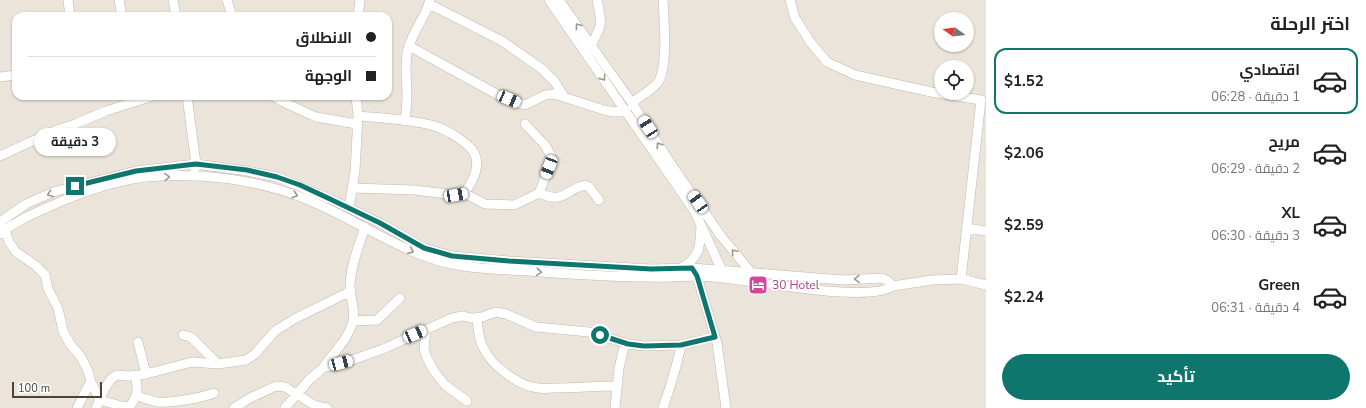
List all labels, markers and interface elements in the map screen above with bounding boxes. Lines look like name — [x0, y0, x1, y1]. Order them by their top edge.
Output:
north arrow — [934, 12, 974, 52]
map controls — [934, 12, 974, 100]
text: اختر الرحلة — [1270, 12, 1350, 36]
one-way arrow — [576, 24, 583, 31]
text: الانطلاق — [296, 28, 352, 48]
button: locate — [934, 60, 974, 100]
text: اقتصادي — [1240, 60, 1300, 80]
icon: car — [1312, 63, 1348, 99]
text: الوجهة — [305, 66, 352, 86]
text: $1.52 — [1004, 71, 1044, 91]
one-way arrow — [598, 74, 606, 81]
text: 1 دقيقة · 06:28 — [1211, 88, 1300, 106]
car — [496, 89, 522, 109]
car — [636, 114, 660, 140]
callout: 3 دقيقة — [34, 128, 116, 156]
text: مريح — [1268, 132, 1300, 152]
text: 3 دقيقة — [51, 133, 99, 151]
icon: car — [1312, 135, 1348, 171]
one-way arrow — [657, 142, 664, 149]
text: $2.06 — [1004, 143, 1044, 163]
car — [539, 154, 559, 180]
text: 2 دقيقة · 06:29 — [1211, 160, 1300, 178]
one-way arrow — [164, 172, 170, 181]
route end — [66, 177, 84, 195]
car — [443, 187, 469, 203]
one-way arrow — [46, 189, 53, 197]
car — [686, 189, 710, 215]
one-way arrow — [291, 190, 298, 199]
text: XL — [1281, 203, 1300, 223]
icon: car — [1312, 207, 1348, 243]
text: $2.59 — [1004, 215, 1044, 235]
text: 3 دقيقة · 06:30 — [1211, 227, 1300, 245]
one-way arrow — [408, 247, 415, 255]
one-way arrow — [731, 249, 738, 256]
one-way arrow — [536, 268, 542, 277]
hotel icon: 30 Hotel — [747, 274, 769, 296]
one-way arrow — [854, 275, 860, 283]
text: Green — [1258, 275, 1300, 295]
place label: 30 Hotel — [772, 277, 820, 293]
icon: car — [1312, 279, 1348, 315]
text: $2.24 — [1004, 287, 1044, 307]
text: 4 دقيقة · 06:31 — [1211, 299, 1300, 317]
car — [402, 324, 428, 344]
route start — [591, 326, 609, 344]
car — [328, 354, 354, 372]
button: تأكيد — [1002, 354, 1350, 400]
scale bar — [12, 380, 102, 399]
text: 100 m — [18, 381, 50, 396]

